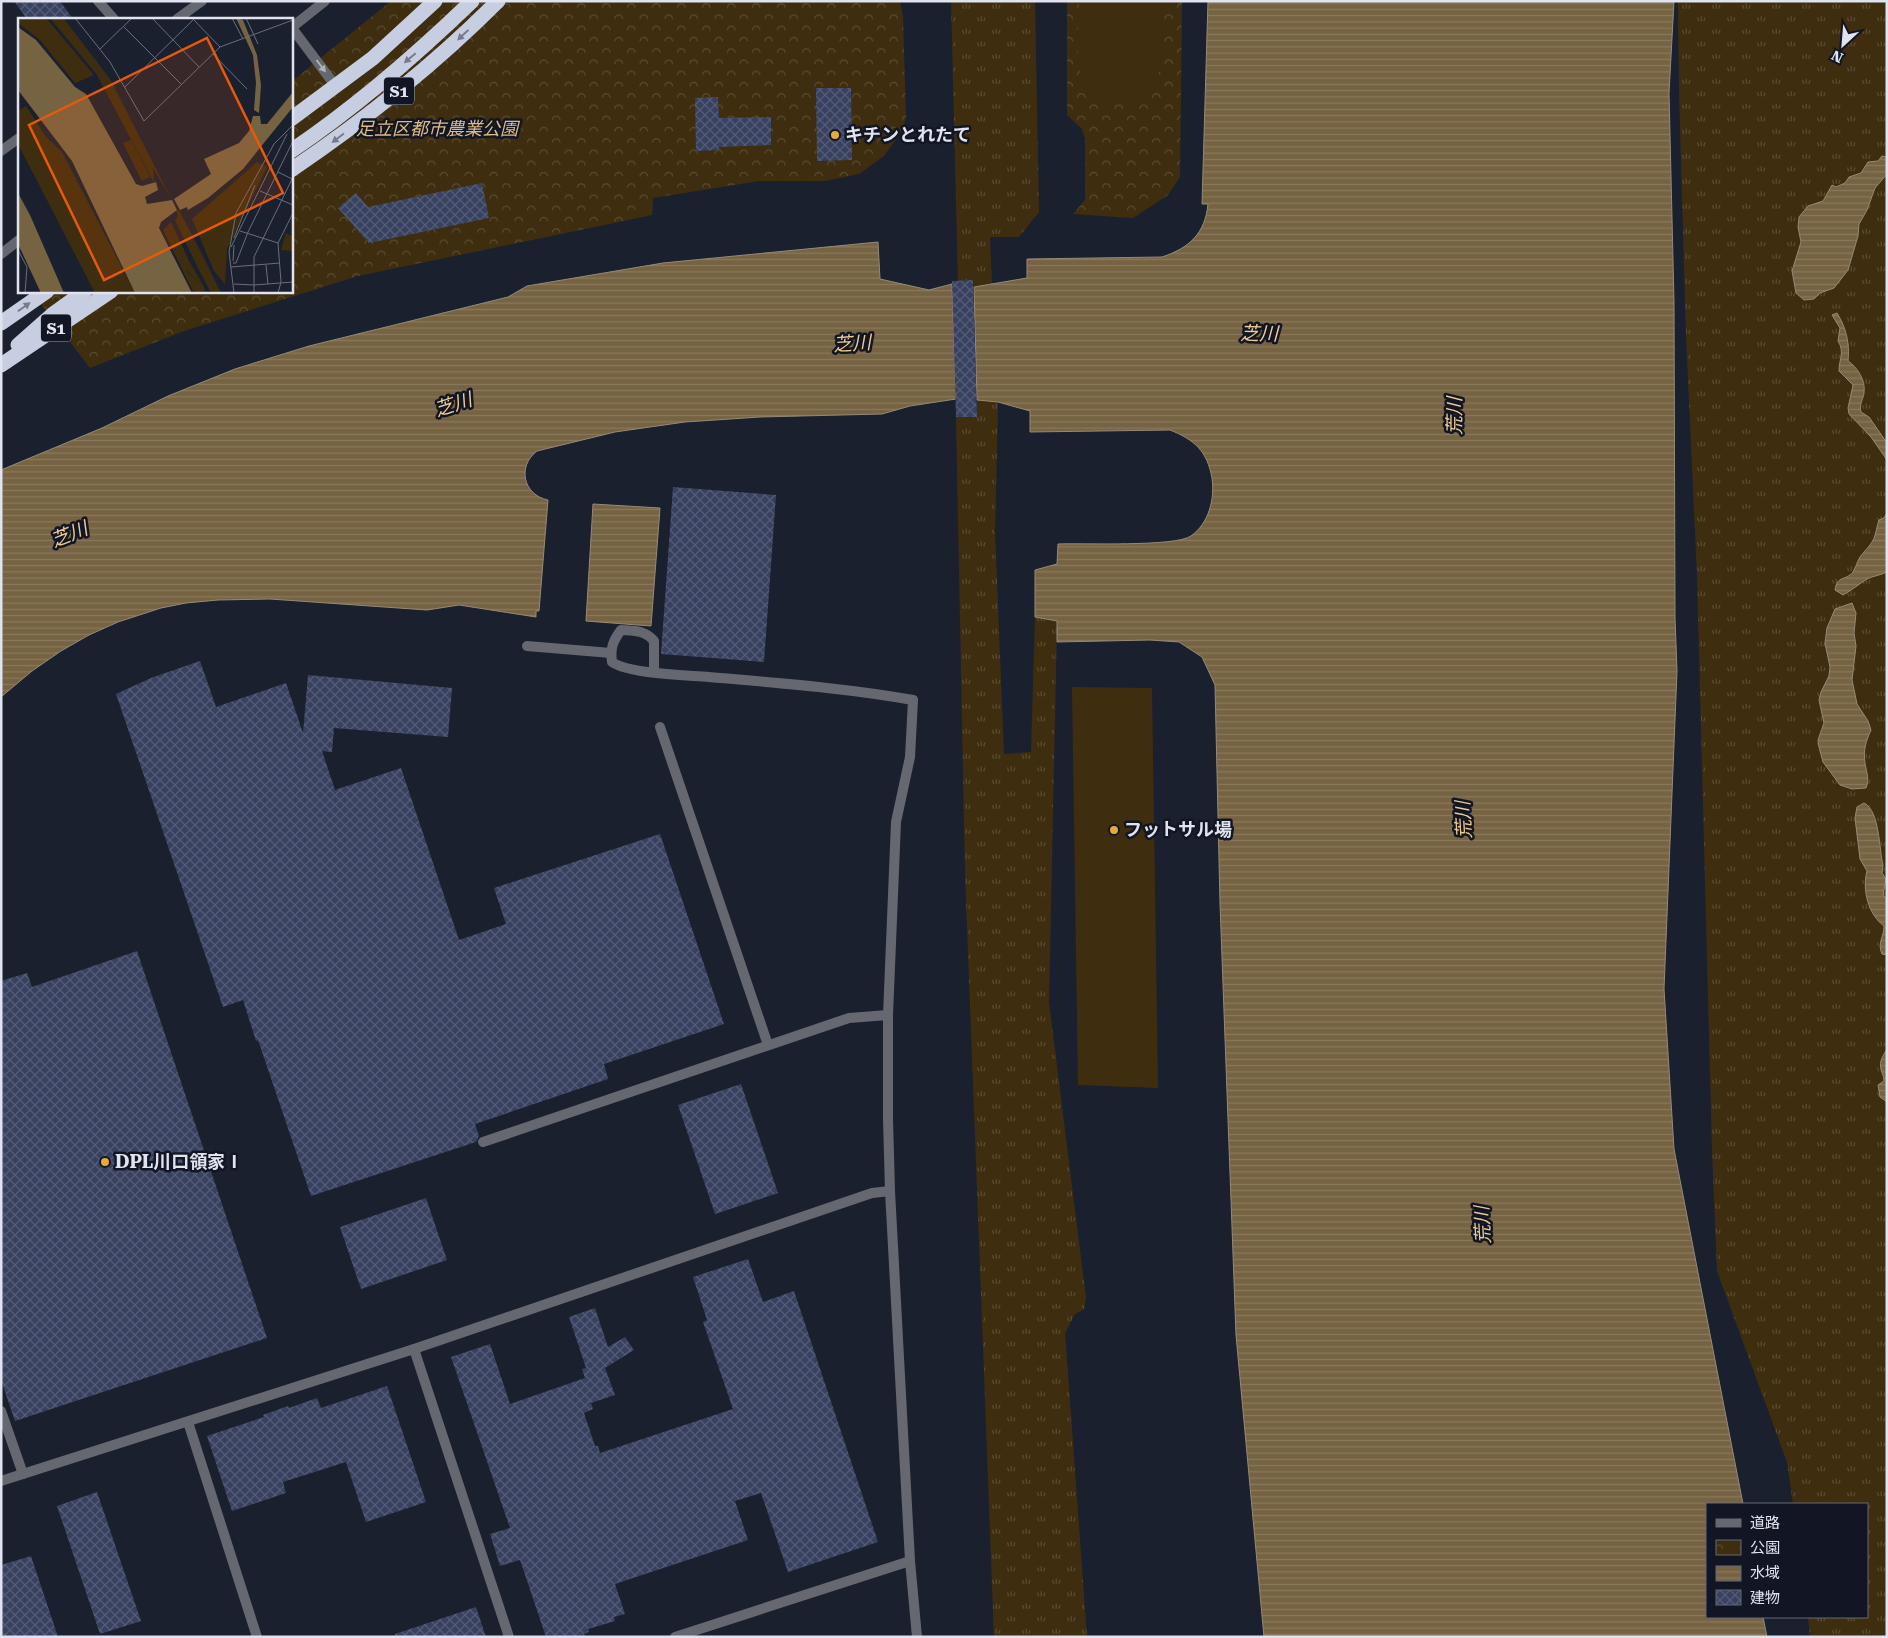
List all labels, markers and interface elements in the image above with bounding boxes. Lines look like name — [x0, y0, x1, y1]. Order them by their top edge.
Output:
inset map — [18, 18, 292, 292]
north arrow — [1818, 20, 1868, 70]
one-way arrow — [457, 29, 469, 41]
text: N — [1829, 47, 1846, 66]
one-way arrow — [404, 52, 417, 63]
one-way arrow — [316, 60, 327, 73]
road number: S1 — [384, 78, 414, 104]
park label: 足立区都市農業公園 — [356, 118, 521, 139]
place label: キチンとれたて — [845, 124, 971, 145]
marker: キチンとれたて — [829, 129, 841, 141]
one-way arrow — [332, 133, 345, 144]
one-way arrow — [17, 302, 31, 312]
road number: S1 — [41, 314, 71, 342]
water label: 芝川 — [1240, 322, 1280, 345]
water label: 芝川 — [832, 331, 874, 356]
water label: 芝川 — [432, 387, 477, 421]
water label: 荒川 — [1443, 395, 1466, 435]
water label: 芝川 — [47, 516, 93, 552]
water label: 荒川 — [1451, 798, 1476, 840]
place label: フットサル場 — [1124, 819, 1232, 840]
marker: フットサル場 — [1108, 824, 1120, 836]
place label: DPL川口領家Ⅰ — [115, 1151, 243, 1172]
marker: DPL川口領家Ⅰ — [99, 1156, 111, 1168]
water label: 荒川 — [1470, 1203, 1495, 1245]
legend — [1706, 1503, 1868, 1618]
text: 道路 — [1750, 1514, 1780, 1532]
text: 公園 — [1750, 1539, 1780, 1557]
text: 水域 — [1750, 1564, 1780, 1582]
text: 建物 — [1750, 1589, 1780, 1607]

